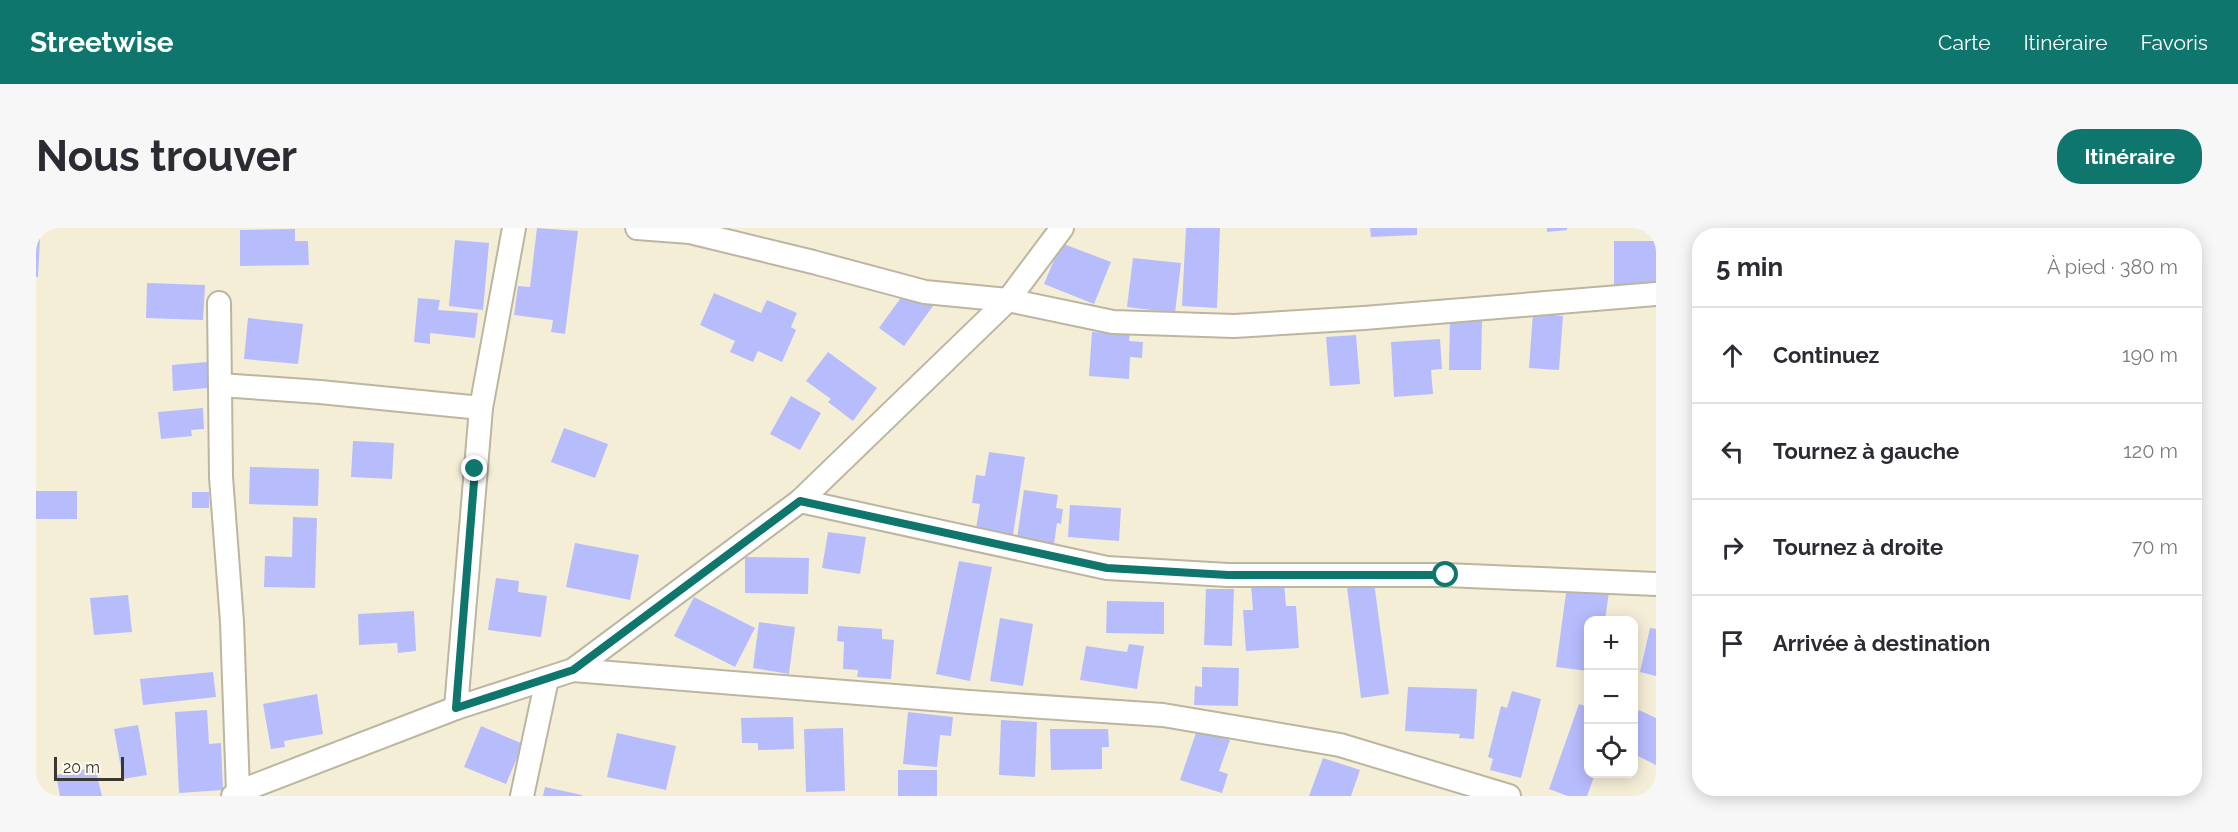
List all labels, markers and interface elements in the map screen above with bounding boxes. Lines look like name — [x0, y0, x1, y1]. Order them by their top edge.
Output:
text: Streetwise — [30, 26, 174, 59]
text: Carte — [1938, 30, 1990, 55]
text: Itinéraire — [2023, 30, 2107, 55]
text: Favoris — [2140, 30, 2208, 55]
button: Itinéraire — [2057, 129, 2202, 184]
text: Nous trouver — [36, 132, 297, 181]
text: 5 min — [1716, 252, 1783, 282]
text: À pied · 380 m — [2047, 255, 2178, 279]
icon: ahead — [1716, 339, 1749, 372]
text: Continuez — [1773, 342, 1879, 368]
text: 190 m — [2122, 343, 2178, 367]
icon: left — [1716, 435, 1749, 468]
text: Tournez à gauche — [1773, 438, 1959, 464]
text: 120 m — [2123, 439, 2178, 463]
route end — [461, 455, 487, 481]
icon: right — [1716, 531, 1749, 564]
text: Tournez à droite — [1773, 534, 1943, 560]
text: 70 m — [2132, 535, 2178, 559]
route start — [1432, 561, 1458, 587]
map controls — [1584, 616, 1638, 778]
button: + — [1584, 616, 1638, 670]
icon: arrive — [1716, 627, 1749, 660]
text: Arrivée à destination — [1773, 630, 1990, 656]
button: − — [1584, 670, 1638, 724]
button: locate — [1584, 724, 1638, 778]
scale bar — [54, 754, 124, 782]
text: 20 m — [63, 758, 100, 777]

